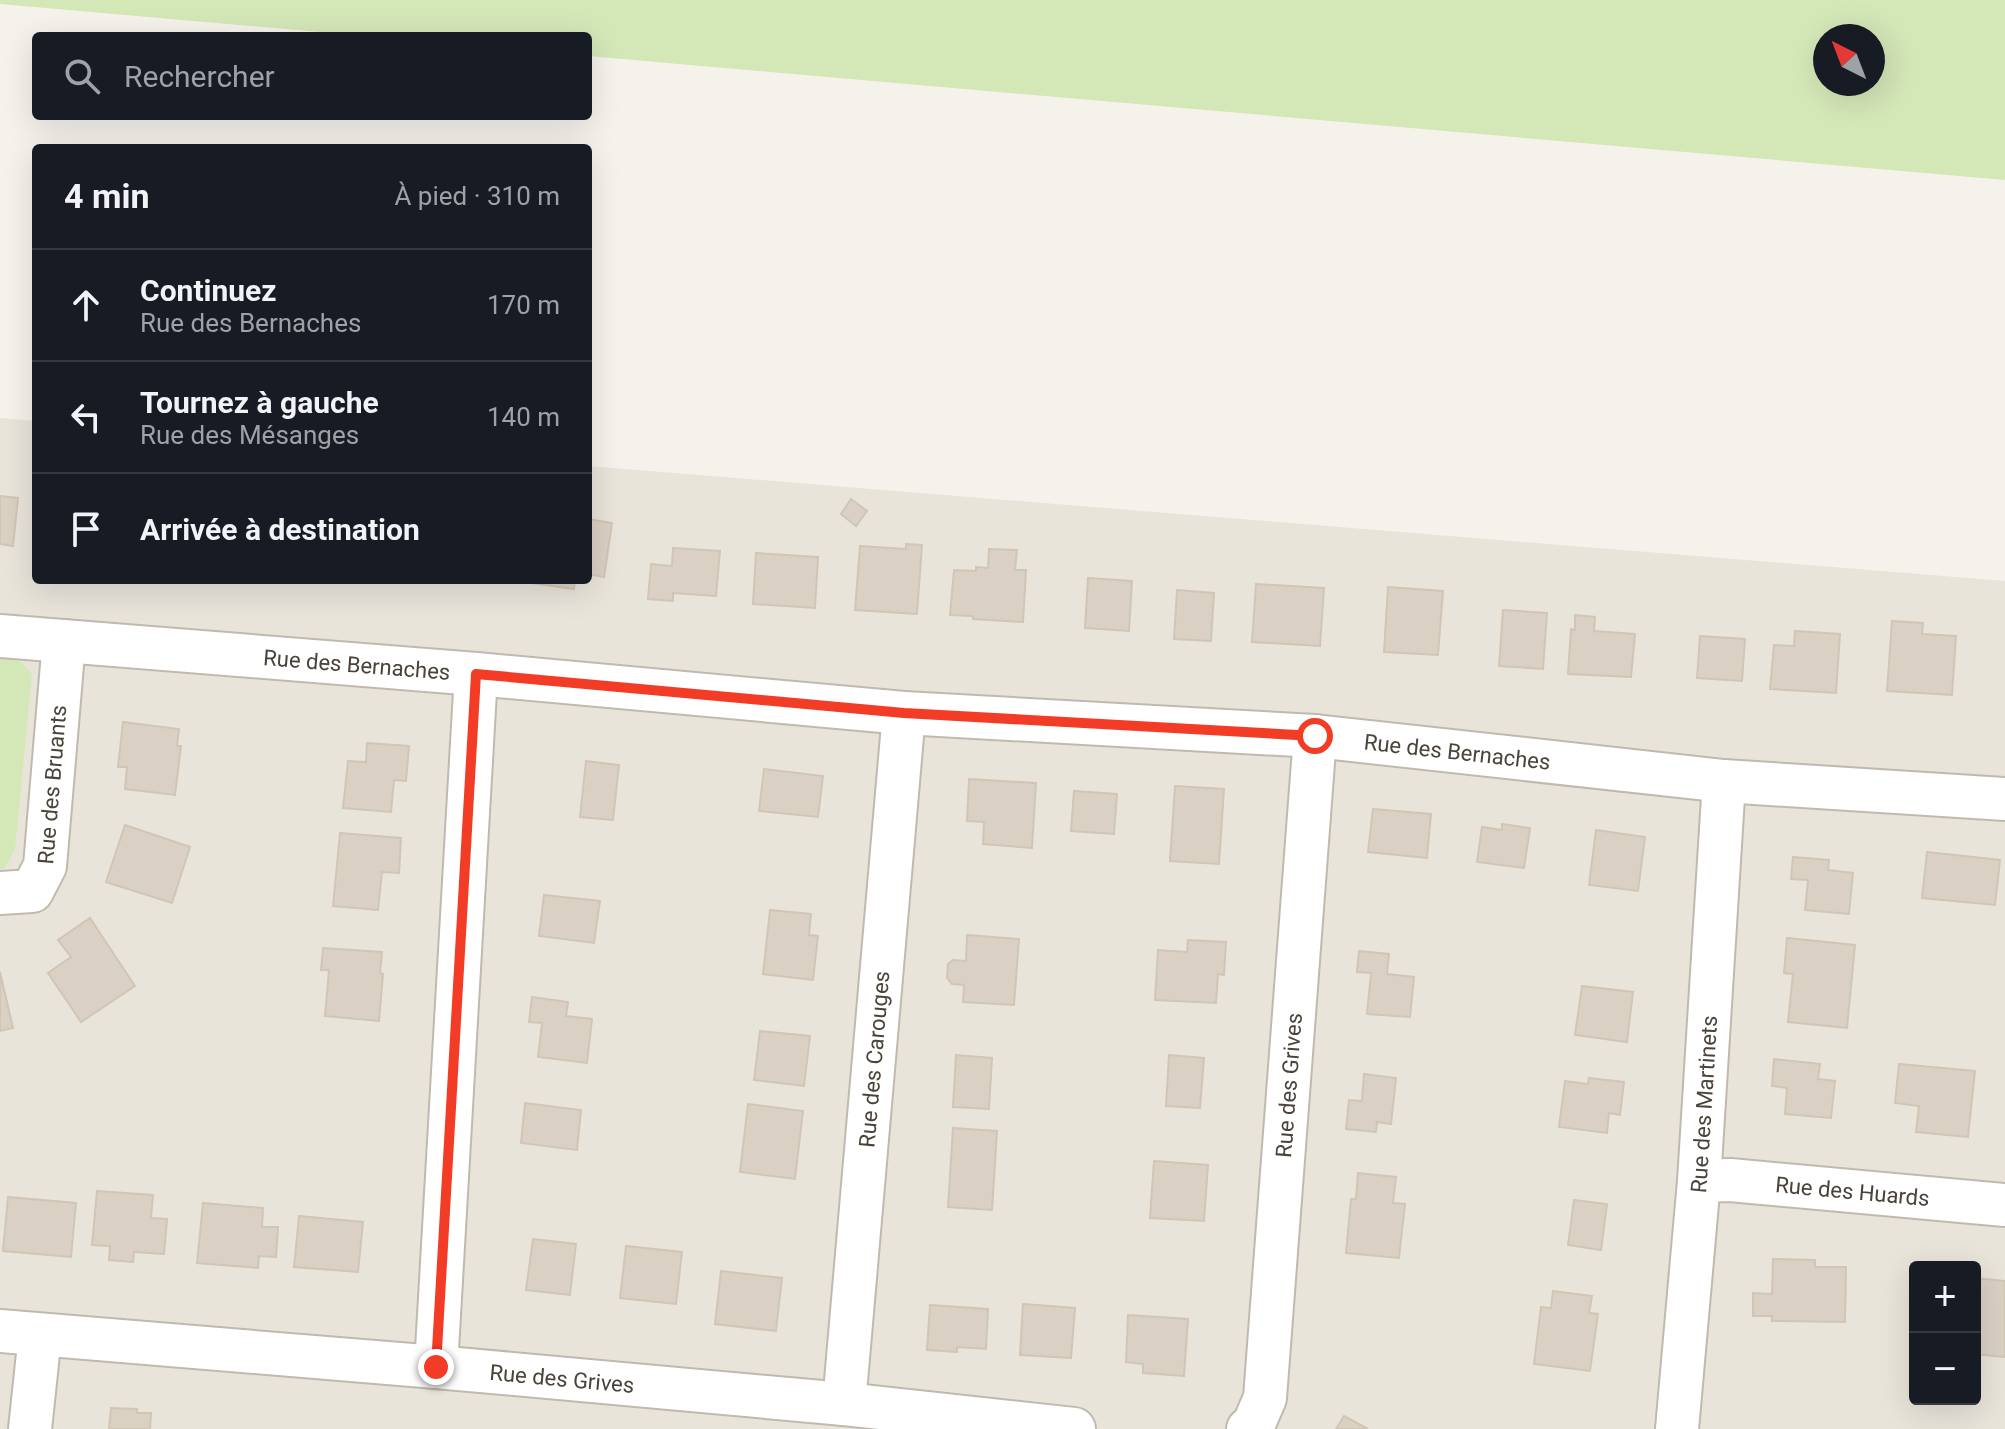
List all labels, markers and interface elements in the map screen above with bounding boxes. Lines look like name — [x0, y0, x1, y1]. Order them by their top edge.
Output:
north arrow — [1813, 24, 1885, 96]
search box — [32, 32, 592, 120]
icon: search — [60, 54, 104, 98]
text: Rechercher — [124, 59, 275, 94]
text: 4 min — [64, 176, 149, 216]
text: À pied · 310 m — [394, 181, 560, 211]
text: Continuez — [140, 273, 277, 308]
icon: ahead — [64, 283, 108, 327]
text: 170 m — [487, 290, 560, 320]
text: Rue des Bernaches — [140, 308, 361, 338]
text: Tournez à gauche — [140, 385, 379, 420]
icon: left — [64, 395, 108, 439]
text: 140 m — [487, 402, 560, 432]
text: Rue des Mésanges — [140, 420, 359, 450]
icon: arrive — [64, 507, 108, 551]
text: Arrivée à destination — [140, 512, 420, 547]
street label: Rue des Bernaches — [262, 645, 451, 684]
street label: Rue des Bruants — [33, 704, 71, 865]
route start — [1297, 718, 1333, 754]
street label: Rue des Bernaches — [1363, 729, 1552, 774]
street label: Rue des Carouges — [854, 970, 894, 1149]
street label: Rue des Grives — [1271, 1012, 1307, 1158]
street label: Rue des Martinets — [1685, 1015, 1722, 1194]
street label: Rue des Huards — [1774, 1172, 1931, 1211]
map controls — [1909, 1261, 1981, 1405]
button: + — [1909, 1261, 1981, 1333]
button: − — [1909, 1333, 1981, 1405]
route end — [418, 1349, 454, 1385]
street label: Rue des Grives — [489, 1359, 635, 1397]

